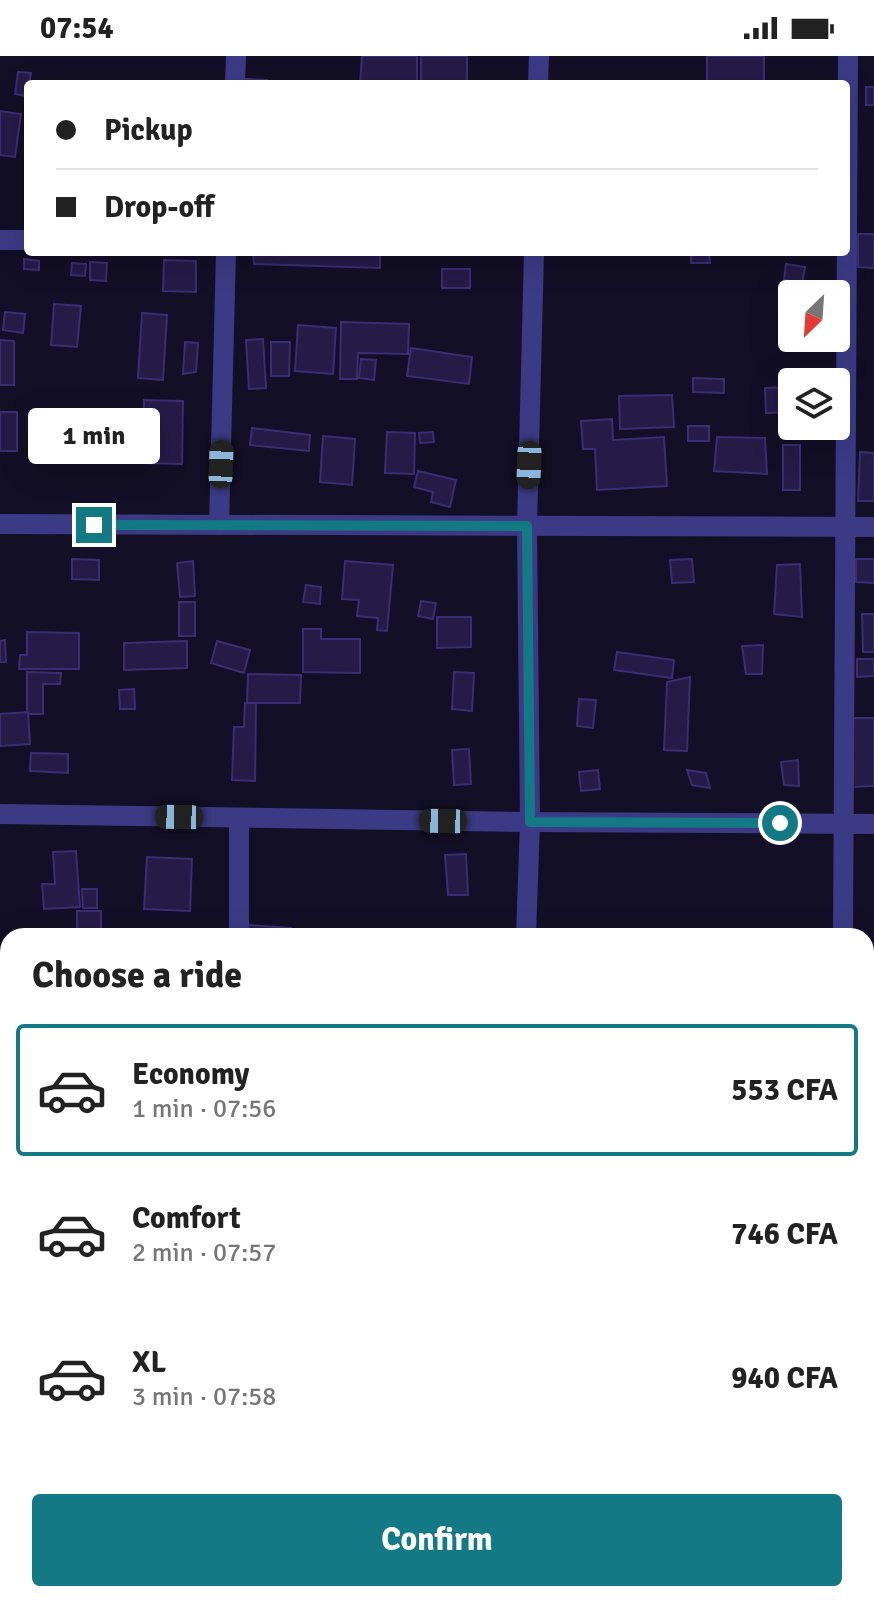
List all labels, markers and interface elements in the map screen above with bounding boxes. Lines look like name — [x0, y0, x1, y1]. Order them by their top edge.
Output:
text: 07:54 — [40, 10, 114, 47]
text: Pickup — [104, 112, 193, 149]
text: Drop-off — [104, 189, 214, 226]
north arrow — [778, 280, 850, 352]
map controls — [778, 280, 850, 440]
button: layers — [778, 368, 850, 440]
callout: 1 min — [28, 409, 160, 465]
text: 1 min — [63, 420, 125, 452]
car — [208, 440, 234, 488]
car — [516, 441, 542, 489]
route end — [76, 507, 112, 543]
car — [155, 805, 203, 829]
route start — [762, 805, 798, 841]
car — [419, 809, 467, 833]
text: Choose a ride — [32, 953, 242, 998]
icon: car — [36, 1054, 108, 1126]
text: Economy — [132, 1056, 249, 1093]
text: 553 CFA — [731, 1072, 838, 1109]
text: 1 min · 07:56 — [132, 1093, 276, 1125]
icon: car — [36, 1198, 108, 1270]
text: Comfort — [132, 1200, 241, 1237]
text: 746 CFA — [731, 1216, 838, 1253]
text: 2 min · 07:57 — [132, 1237, 276, 1269]
icon: car — [36, 1342, 108, 1414]
text: XL — [132, 1344, 166, 1381]
text: 940 CFA — [731, 1360, 838, 1397]
text: 3 min · 07:58 — [132, 1381, 276, 1413]
button: Confirm — [32, 1494, 842, 1586]

